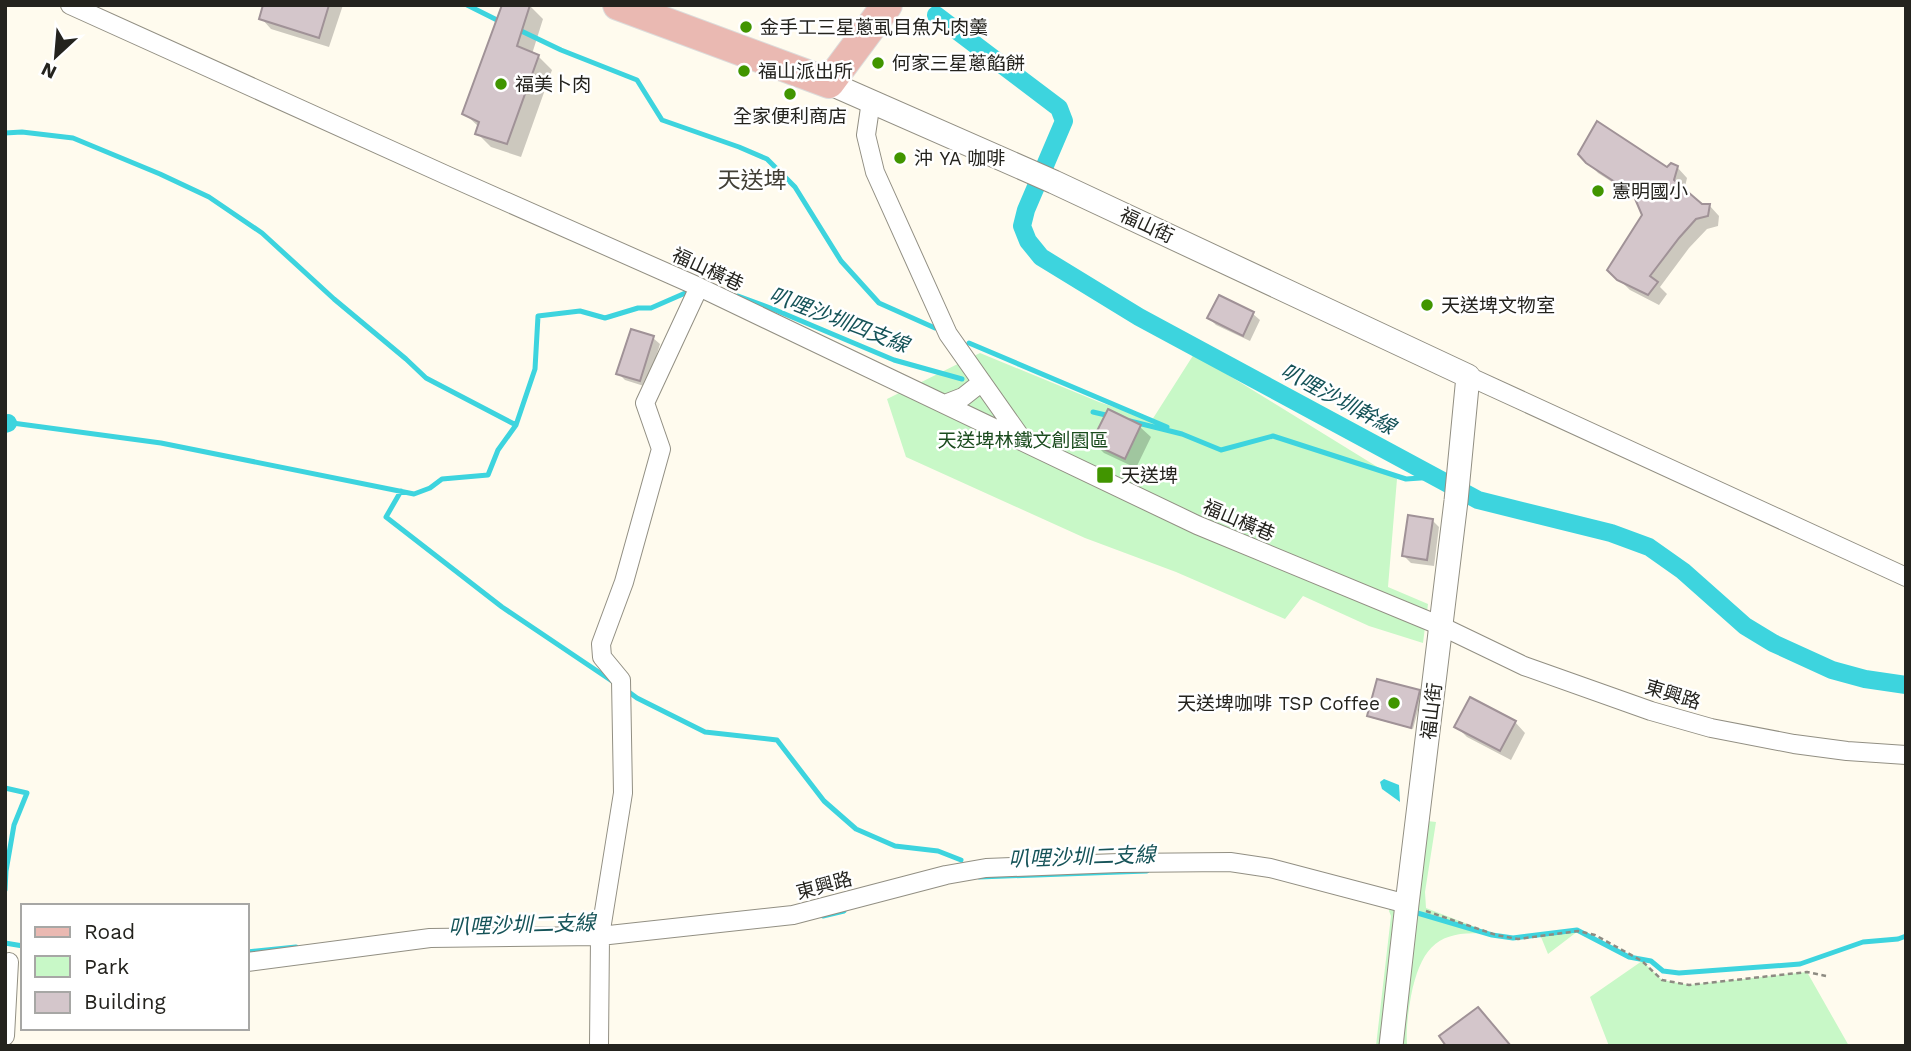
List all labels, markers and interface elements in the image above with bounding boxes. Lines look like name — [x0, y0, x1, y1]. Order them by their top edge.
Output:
place label: 金手工三星蔥虱目魚丸肉羹 — [760, 16, 988, 39]
marker: 金手工三星蔥虱目魚丸肉羹 — [738, 19, 754, 35]
north arrow — [21, 21, 91, 91]
place label: 何家三星蔥餡餅 — [892, 52, 1025, 75]
marker: 何家三星蔥餡餅 — [870, 55, 886, 71]
text: N — [37, 57, 60, 84]
place label: 福山派出所 — [758, 60, 853, 83]
marker: 福山派出所 — [736, 63, 752, 79]
place label: 福美卜肉 — [515, 73, 591, 96]
marker: 福美卜肉 — [493, 76, 509, 92]
marker: 全家便利商店 — [782, 86, 798, 102]
place label: 全家便利商店 — [733, 105, 847, 128]
place label: 沖 YA 咖啡 — [914, 147, 1005, 170]
marker: 沖 YA 咖啡 — [892, 150, 908, 166]
district label: 天送埤 — [718, 167, 787, 194]
place label: 憲明國小 — [1612, 180, 1688, 203]
marker: 憲明國小 — [1590, 183, 1606, 199]
street label: 福山街 — [1116, 203, 1177, 248]
street label: 福山橫巷 — [668, 243, 747, 296]
water label: 叭哩沙圳四支線 — [766, 282, 914, 358]
place label: 天送埤文物室 — [1441, 294, 1555, 317]
marker: 天送埤文物室 — [1419, 297, 1435, 313]
water label: 叭哩沙圳幹線 — [1277, 358, 1401, 440]
park label: 天送埤林鐵文創園區 — [937, 429, 1109, 452]
place label: 天送埤 — [1121, 464, 1178, 487]
marker: 天送埤 — [1095, 465, 1115, 485]
street label: 福山橫巷 — [1199, 495, 1278, 546]
street label: 東興路 — [1642, 675, 1703, 714]
street label: 福山街 — [1417, 681, 1446, 741]
place label: 天送埤咖啡 TSP Coffee — [1177, 692, 1380, 715]
marker: 天送埤咖啡 TSP Coffee — [1386, 695, 1402, 711]
water label: 叭哩沙圳二支線 — [1008, 841, 1158, 872]
street label: 東興路 — [794, 867, 855, 904]
legend — [21, 904, 248, 1030]
water label: 叭哩沙圳二支線 — [448, 909, 598, 940]
text: Road — [84, 919, 135, 944]
text: Park — [84, 954, 129, 979]
text: Building — [84, 989, 166, 1014]

